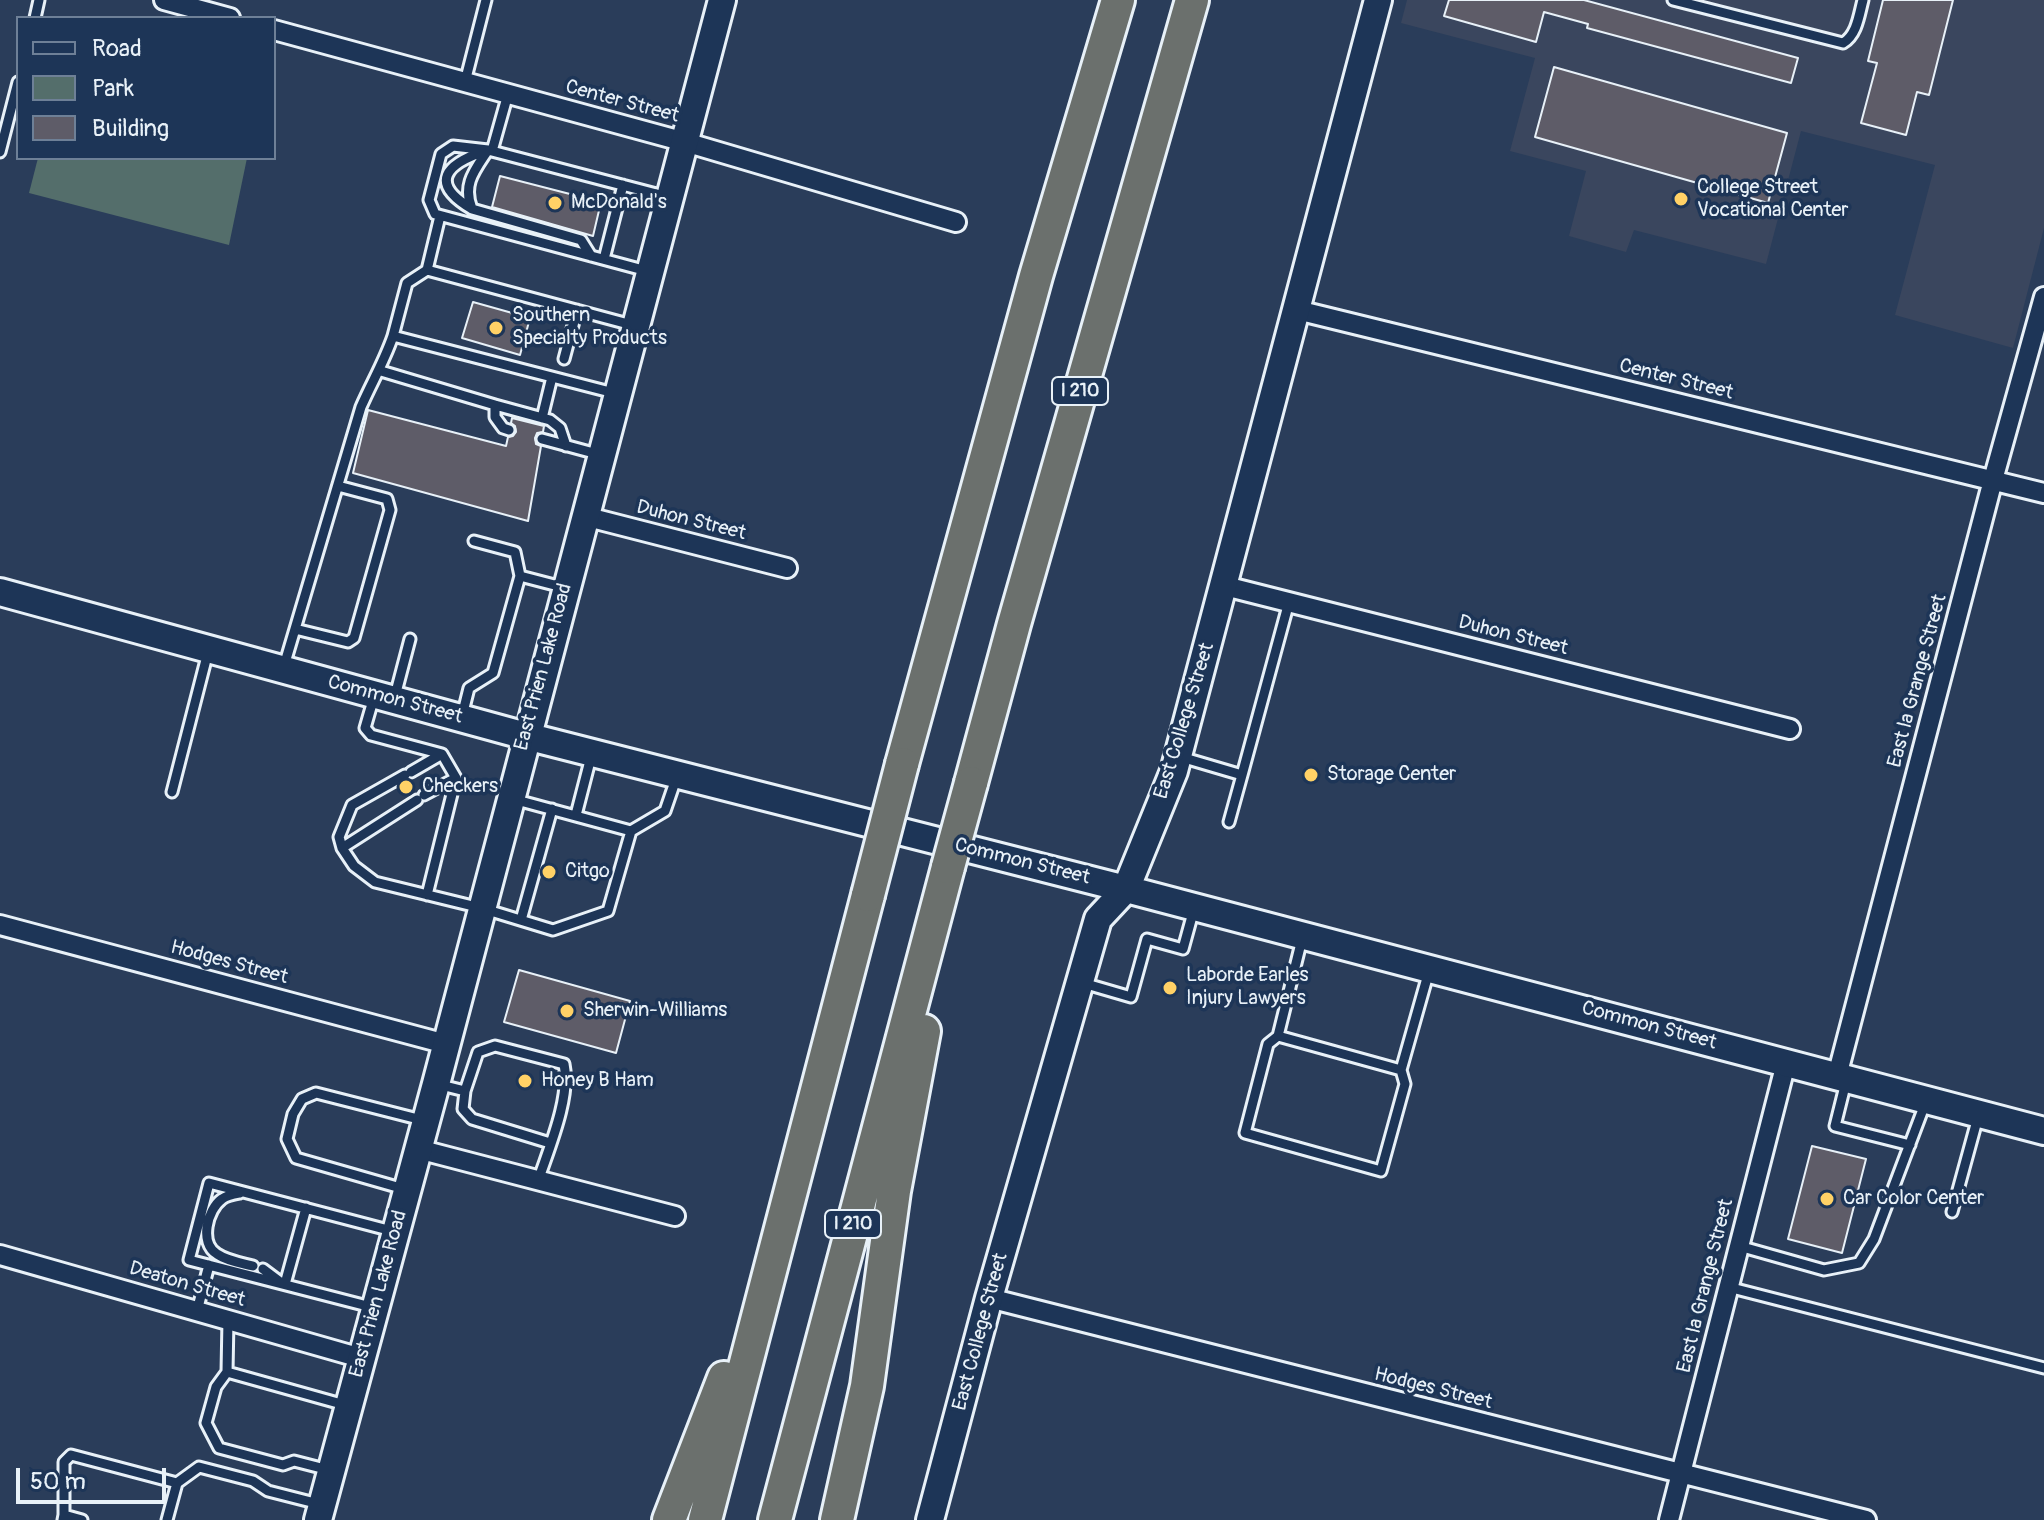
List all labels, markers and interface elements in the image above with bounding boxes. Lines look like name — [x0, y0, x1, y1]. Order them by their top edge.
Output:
legend — [16, 16, 276, 160]
text: Road — [92, 34, 142, 63]
text: Park — [92, 74, 134, 103]
street label: Center Street — [563, 75, 681, 129]
text: Building — [92, 114, 169, 143]
place label: College Street Vocational Center — [1697, 176, 1848, 223]
marker: College Street Vocational Center — [1672, 190, 1690, 208]
place label: McDonald's — [571, 191, 667, 215]
marker: McDonald's — [546, 194, 564, 212]
place label: Southern Specialty Products — [512, 304, 667, 351]
marker: Southern Specialty Products — [487, 319, 505, 337]
street label: Center Street — [1617, 354, 1735, 406]
road number: I 210 — [1052, 377, 1108, 405]
street label: Duhon Street — [634, 496, 748, 546]
street label: East Prien Lake Road — [510, 581, 578, 753]
street label: East la Grange Street — [1883, 592, 1953, 770]
street label: Duhon Street — [1456, 611, 1570, 661]
street label: East College Street — [1150, 640, 1220, 802]
street label: Common Street — [325, 670, 465, 730]
place label: Storage Center — [1327, 763, 1456, 787]
marker: Storage Center — [1302, 766, 1320, 784]
place label: Checkers — [422, 775, 498, 799]
marker: Checkers — [397, 778, 415, 796]
street label: Common Street — [952, 834, 1092, 890]
place label: Citgo — [565, 860, 610, 884]
marker: Citgo — [540, 863, 558, 881]
street label: Hodges Street — [168, 936, 290, 990]
place label: Laborde Earles Injury Lawyers — [1186, 964, 1308, 1011]
marker: Laborde Earles Injury Lawyers — [1161, 979, 1179, 997]
street label: Common Street — [1579, 996, 1719, 1056]
place label: Sherwin-Williams — [583, 999, 727, 1023]
marker: Sherwin-Williams — [558, 1002, 576, 1020]
place label: Honey B Ham — [541, 1069, 654, 1093]
marker: Honey B Ham — [516, 1072, 534, 1090]
place label: Car Color Center — [1843, 1187, 1984, 1211]
marker: Car Color Center — [1818, 1190, 1836, 1208]
street label: East la Grange Street — [1673, 1197, 1739, 1375]
street label: East Prien Lake Road — [345, 1208, 413, 1380]
road number: I 210 — [825, 1210, 881, 1238]
street label: East College Street — [948, 1251, 1014, 1413]
street label: Deaton Street — [126, 1257, 248, 1313]
street label: Hodges Street — [1372, 1363, 1494, 1415]
scale bar — [20, 1452, 170, 1502]
text: 50 m — [30, 1467, 86, 1496]

